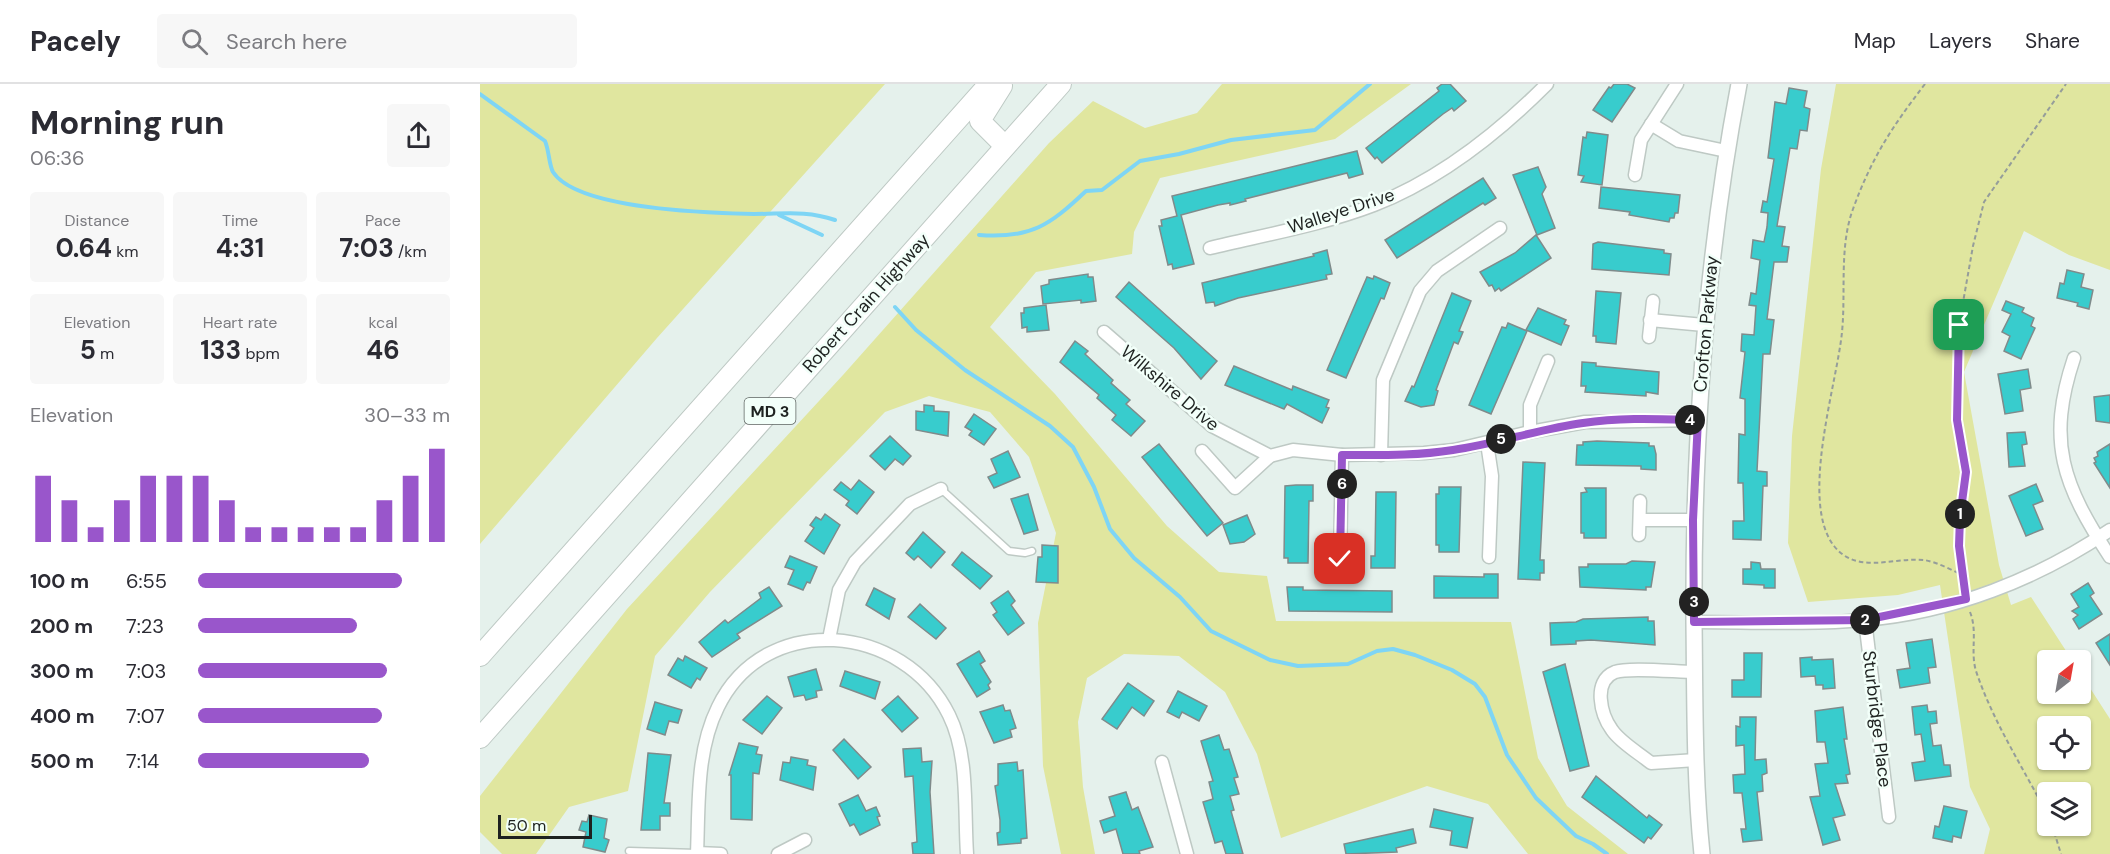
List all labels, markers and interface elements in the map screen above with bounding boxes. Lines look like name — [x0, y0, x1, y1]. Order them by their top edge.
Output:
search box — [157, 14, 577, 68]
text: Pacely — [30, 23, 121, 60]
icon: search — [178, 25, 211, 58]
text: Search here — [226, 27, 347, 56]
text: Map — [1854, 27, 1896, 55]
text: Layers — [1929, 27, 1992, 55]
text: Share — [2025, 27, 2080, 55]
text: Morning run — [30, 101, 224, 144]
button: share — [387, 104, 450, 167]
text: 06:36 — [30, 145, 85, 171]
street label: Walleye Drive — [1284, 182, 1398, 240]
text: Distance — [65, 210, 129, 231]
text: Time — [222, 210, 258, 231]
text: Pace — [365, 210, 401, 231]
street label: Robert Crain Highway — [797, 228, 935, 378]
text: 0.64 — [56, 231, 112, 265]
text: 4:31 — [216, 231, 264, 265]
text: 7:03 — [339, 231, 394, 265]
text: km — [112, 241, 139, 262]
text: /km — [394, 241, 427, 262]
street label: Crofton Parkway — [1688, 255, 1724, 393]
pin — [1933, 299, 1984, 350]
icon: arrive — [1942, 308, 1975, 341]
text: Elevation — [64, 312, 130, 333]
text: Heart rate — [203, 312, 277, 333]
text: kcal — [369, 312, 397, 333]
text: 5 — [80, 333, 96, 367]
text: 133 — [200, 333, 241, 367]
text: 46 — [366, 333, 400, 367]
street label: Wilkshire Drive — [1116, 340, 1224, 436]
text: m — [96, 343, 114, 364]
text: bpm — [241, 343, 280, 364]
road number: MD 3 — [744, 398, 796, 424]
text: Elevation — [30, 402, 113, 428]
text: 30–33 m — [364, 402, 450, 428]
pin: 4 — [1675, 405, 1705, 435]
text: 4 — [1685, 409, 1695, 430]
pin: 5 — [1486, 424, 1516, 454]
text: 5 — [1496, 428, 1506, 449]
pin: 6 — [1327, 469, 1357, 499]
text: 6 — [1337, 473, 1347, 494]
pin: 1 — [1945, 499, 1975, 529]
text: 1 — [1957, 503, 1963, 524]
pin — [1314, 533, 1365, 584]
icon: check — [1323, 542, 1356, 575]
text: 100 m — [30, 568, 89, 594]
text: 6:55 — [126, 568, 167, 594]
pin: 3 — [1679, 587, 1709, 617]
text: 3 — [1689, 591, 1699, 612]
pin: 2 — [1850, 605, 1880, 635]
text: 2 — [1860, 609, 1870, 630]
text: 200 m — [30, 613, 93, 639]
text: 7:23 — [126, 613, 164, 639]
street label: Sturbridge Place — [1857, 649, 1897, 789]
north arrow — [2037, 650, 2091, 704]
map controls — [2037, 650, 2091, 836]
text: 300 m — [30, 658, 94, 684]
text: 7:03 — [126, 658, 166, 684]
text: 400 m — [30, 703, 95, 729]
text: 7:07 — [126, 703, 165, 729]
button: locate — [2037, 716, 2091, 770]
text: 500 m — [30, 748, 94, 774]
text: 7:14 — [126, 748, 159, 774]
button: layers — [2037, 782, 2091, 836]
scale bar — [498, 812, 592, 840]
text: 50 m — [507, 815, 546, 836]

